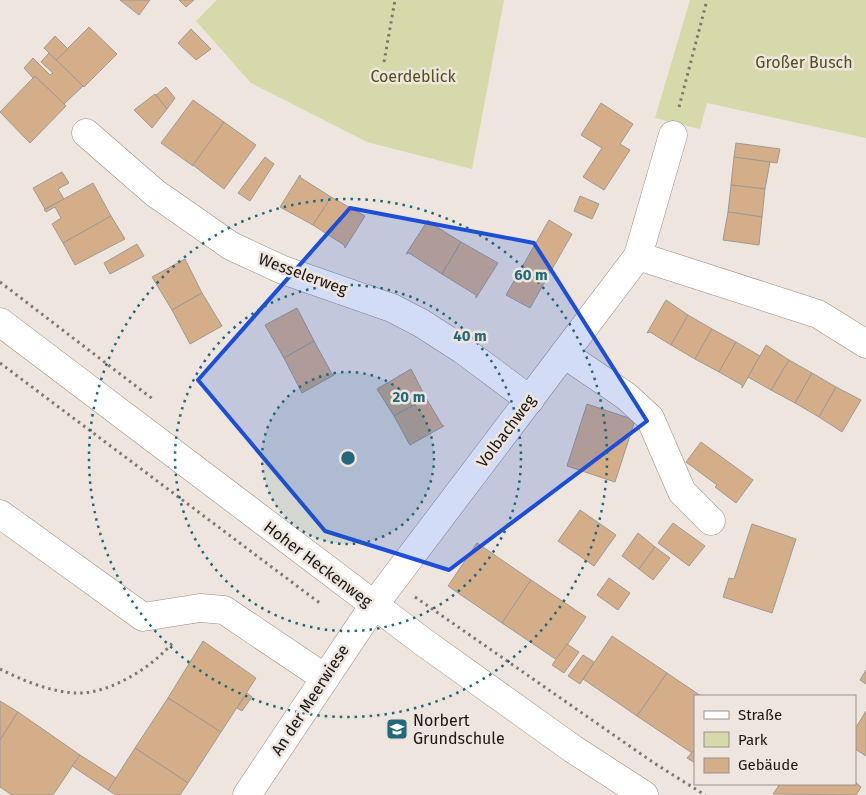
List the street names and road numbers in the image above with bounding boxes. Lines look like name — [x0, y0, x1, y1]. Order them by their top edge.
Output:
street label: Wesselerweg — [256, 249, 351, 299]
street label: Volbachweg — [472, 390, 540, 471]
street label: Hoher Heckenweg — [260, 517, 376, 611]
street label: An der Meerwiese — [267, 641, 353, 759]

